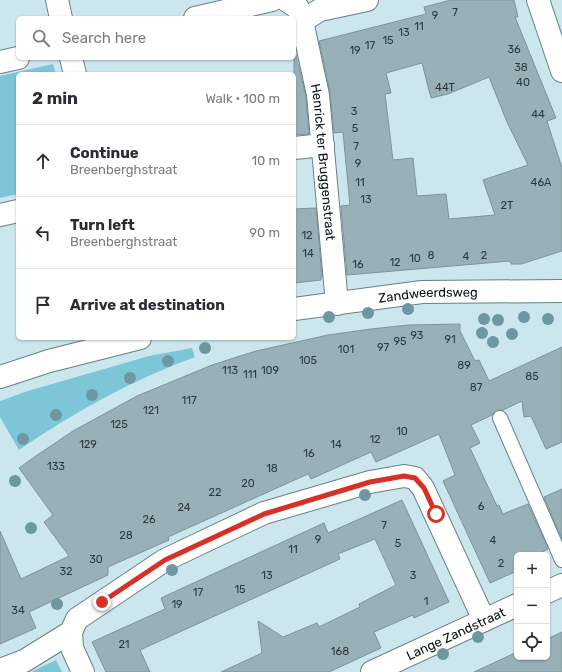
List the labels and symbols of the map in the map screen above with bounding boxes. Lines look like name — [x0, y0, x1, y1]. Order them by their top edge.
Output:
house number: 7 — [452, 6, 458, 19]
house number: 9 — [432, 9, 438, 22]
house number: 11 — [414, 20, 424, 33]
house number: 13 — [398, 26, 410, 39]
house number: 15 — [382, 34, 394, 47]
house number: 17 — [365, 39, 376, 52]
house number: 36 — [507, 43, 521, 56]
house number: 19 — [349, 44, 361, 57]
house number: 38 — [514, 61, 528, 74]
house number: 40 — [516, 76, 530, 89]
house number: 44T — [435, 81, 456, 94]
street label: Henrick ter Bruggenstraat — [308, 82, 339, 241]
house number: 3 — [351, 105, 358, 118]
house number: 44 — [531, 108, 545, 121]
house number: 5 — [352, 122, 359, 135]
house number: 7 — [353, 140, 359, 153]
house number: 9 — [355, 157, 361, 170]
house number: 11 — [355, 176, 365, 189]
house number: 46A — [531, 176, 552, 189]
house number: 13 — [360, 193, 372, 206]
house number: 2T — [501, 199, 514, 212]
house number: 12 — [301, 229, 313, 242]
house number: 14 — [302, 247, 314, 260]
house number: 8 — [428, 249, 435, 262]
house number: 2 — [481, 249, 487, 262]
house number: 4 — [463, 250, 470, 263]
house number: 10 — [409, 252, 421, 265]
house number: 12 — [389, 256, 401, 269]
house number: 16 — [352, 258, 364, 271]
street label: Zandweerdsweg — [377, 284, 478, 305]
house number: 93 — [411, 329, 424, 342]
house number: 91 — [444, 333, 456, 346]
house number: 95 — [393, 335, 407, 348]
house number: 97 — [377, 341, 389, 354]
house number: 101 — [338, 343, 354, 356]
house number: 105 — [299, 354, 318, 367]
house number: 89 — [457, 359, 471, 372]
house number: 113 — [222, 364, 238, 377]
house number: 109 — [261, 364, 279, 377]
house number: 111 — [243, 368, 257, 381]
house number: 85 — [525, 370, 539, 383]
house number: 87 — [470, 381, 483, 394]
house number: 117 — [181, 394, 197, 407]
house number: 121 — [143, 404, 159, 417]
house number: 125 — [110, 418, 128, 431]
house number: 10 — [396, 425, 408, 438]
house number: 12 — [369, 433, 381, 446]
house number: 129 — [79, 438, 97, 451]
house number: 14 — [330, 438, 342, 451]
house number: 16 — [303, 447, 315, 460]
house number: 133 — [47, 460, 65, 473]
house number: 18 — [266, 462, 278, 475]
house number: 20 — [241, 477, 255, 490]
house number: 22 — [209, 486, 221, 499]
house number: 6 — [478, 500, 485, 513]
house number: 24 — [177, 501, 191, 514]
route start — [427, 505, 445, 523]
house number: 26 — [142, 513, 156, 526]
house number: 7 — [381, 519, 387, 532]
house number: 28 — [119, 529, 133, 542]
house number: 9 — [315, 533, 321, 546]
house number: 4 — [490, 534, 497, 547]
house number: 5 — [395, 537, 402, 550]
house number: 11 — [288, 543, 298, 556]
house number: 30 — [89, 553, 103, 566]
house number: 2 — [498, 557, 504, 570]
house number: 32 — [59, 565, 73, 578]
house number: 13 — [261, 569, 273, 582]
house number: 3 — [410, 569, 417, 582]
house number: 15 — [234, 583, 246, 596]
house number: 17 — [193, 586, 204, 599]
route end — [93, 593, 111, 611]
house number: 1 — [424, 595, 428, 608]
house number: 19 — [171, 598, 183, 611]
house number: 34 — [11, 604, 25, 617]
street label: Lange Zandstraat — [404, 604, 507, 663]
house number: 21 — [118, 638, 130, 651]
house number: 168 — [331, 645, 349, 658]

